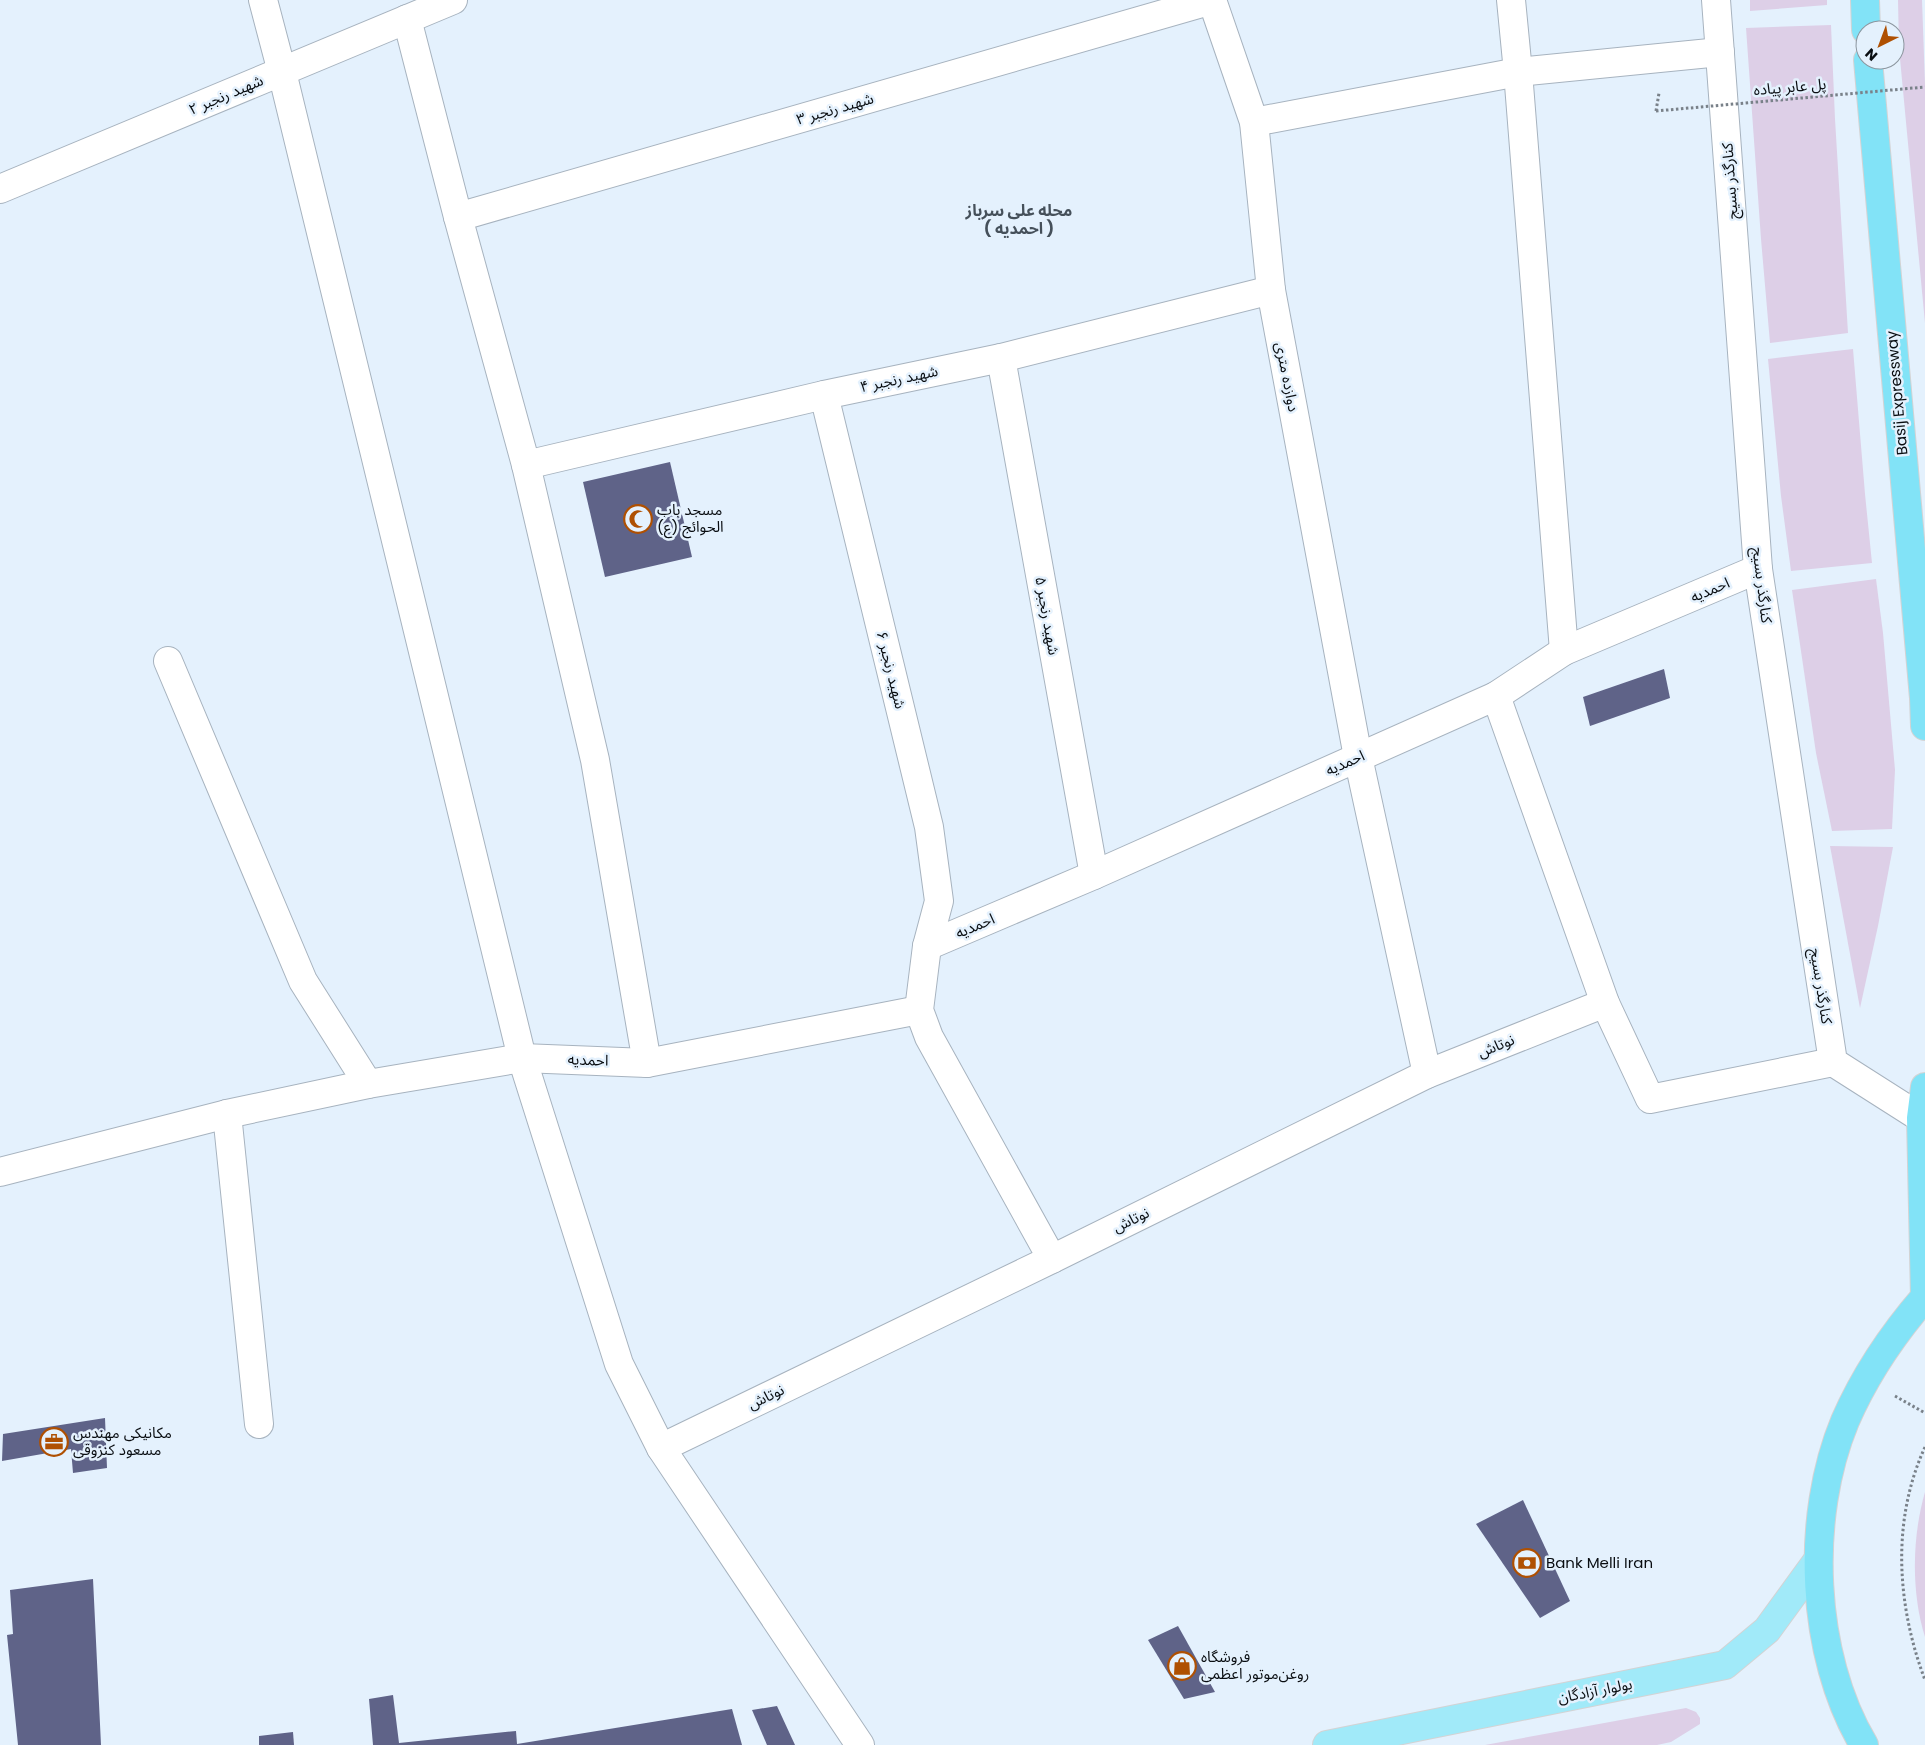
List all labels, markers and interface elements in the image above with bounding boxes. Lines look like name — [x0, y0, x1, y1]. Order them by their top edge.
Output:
north arrow — [1855, 20, 1905, 70]
text: N — [1861, 44, 1882, 66]
street label: ۲ شهید رنجبر — [185, 69, 267, 120]
street label: پل عابر پیاده — [1753, 73, 1827, 100]
street label: شهید رنجبر ۳ — [794, 87, 876, 130]
street label: کنارگذر بسیج — [1716, 141, 1745, 220]
district label: محله علی سرباز ( احمدیه ) — [965, 199, 1072, 240]
street label: Basij Expressway — [1881, 329, 1912, 456]
street label: دوازده متری — [1270, 340, 1305, 414]
street label: شهید رنجبر ۴ — [858, 360, 940, 397]
place label: مسجد باب الحوائج (ع) — [657, 499, 724, 539]
mosque icon: مسجد باب الحوائج (ع) — [623, 504, 653, 534]
street label: کنارگذر بسیج — [1745, 546, 1778, 625]
street label: احمدیه — [1687, 572, 1733, 607]
street label: شهید رنجبر ۵ — [1030, 575, 1065, 657]
street label: شهید رنجبر ۶ — [872, 629, 911, 711]
street label: احمدیه — [1322, 745, 1368, 780]
street label: احمدیه — [952, 908, 998, 943]
street label: کنارگذر بسیج — [1803, 947, 1838, 1026]
street label: نوتاش — [1474, 1029, 1517, 1062]
street label: احمدیه — [567, 1048, 609, 1071]
street label: نوتاش — [1109, 1202, 1153, 1237]
street label: نوتاش — [744, 1379, 788, 1414]
place label: مکانیکی مهندس مسعود کنزوقی — [73, 1422, 172, 1460]
office icon: مکانیکی مهندس مسعود کنزوقی — [39, 1427, 69, 1457]
bank icon: Bank Melli Iran — [1512, 1548, 1542, 1578]
place label: Bank Melli Iran — [1546, 1552, 1653, 1573]
place label: فروشگاه روغن‌موتور اعظمی — [1201, 1646, 1309, 1684]
shop icon: فروشگاه روغن‌موتور اعظمی — [1167, 1651, 1197, 1681]
street label: بولوار آزادگان — [1556, 1673, 1634, 1708]

